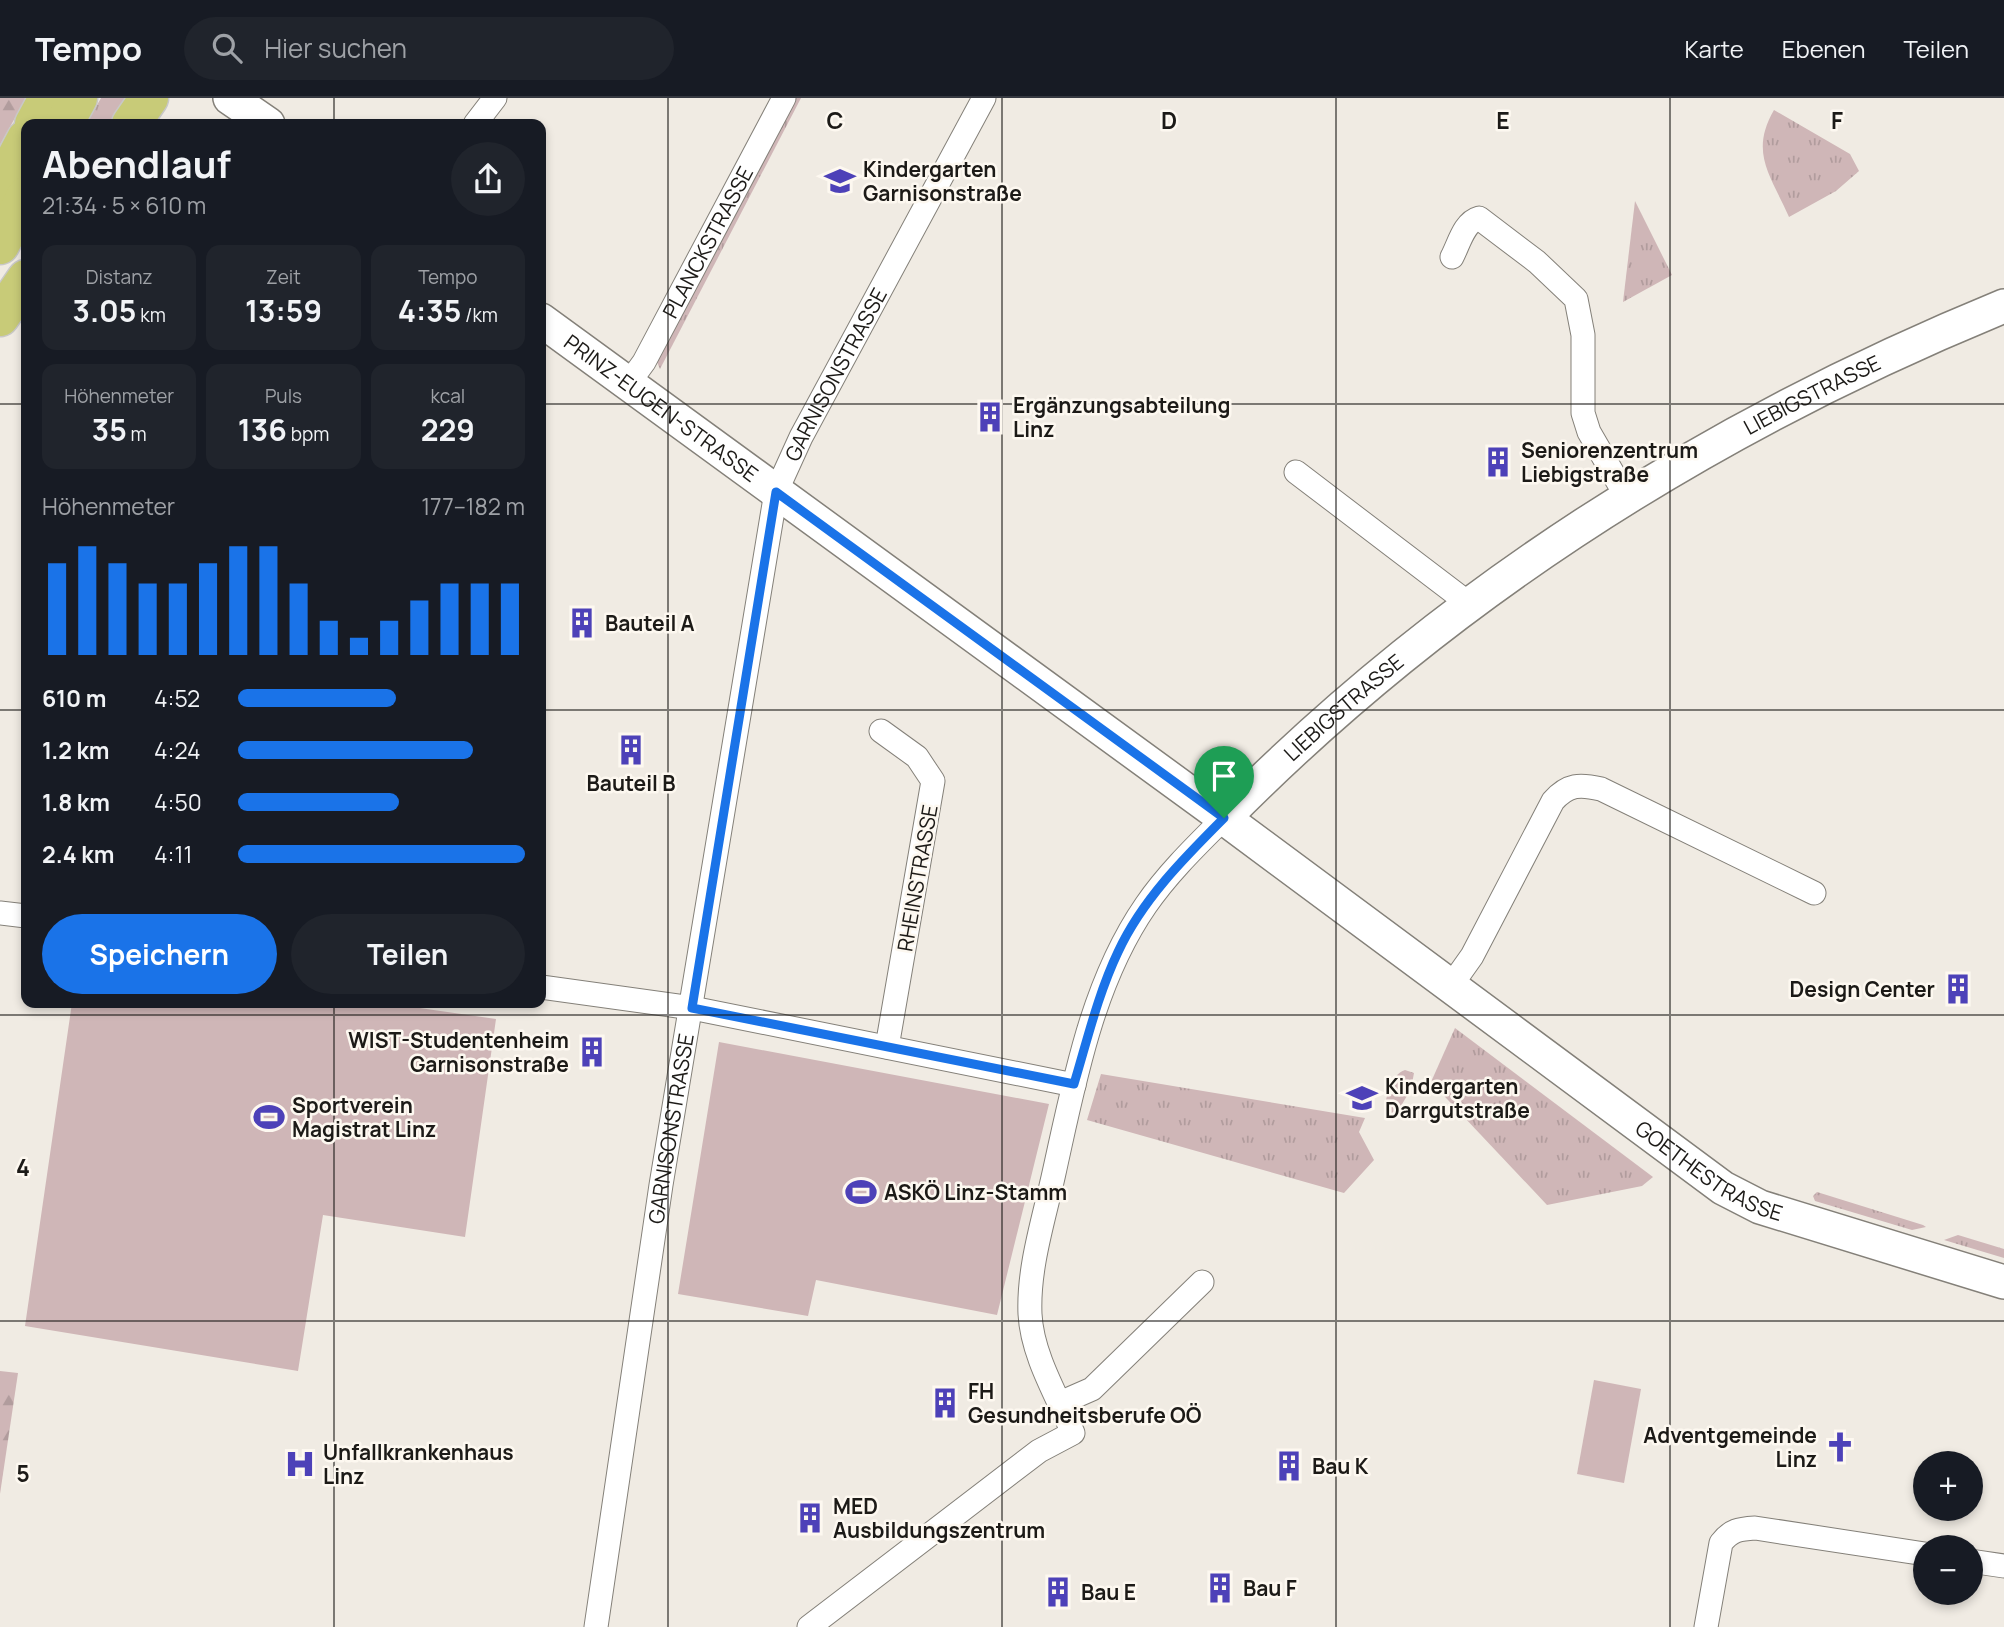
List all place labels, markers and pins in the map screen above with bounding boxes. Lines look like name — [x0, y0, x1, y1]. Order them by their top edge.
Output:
place label: Kindergarten Garnisonstraße — [863, 155, 1022, 207]
school or university icon: Kindergarten Garnisonstraße — [823, 164, 857, 198]
place label: Ergänzungsabteilung Linz — [1013, 391, 1230, 443]
building icon: Ergänzungsabteilung Linz — [973, 400, 1007, 434]
place label: Seniorenzentrum Liebigstraße — [1521, 436, 1698, 488]
building icon: Seniorenzentrum Liebigstraße — [1481, 445, 1515, 479]
building icon: Bauteil A — [565, 606, 599, 640]
place label: Bauteil A — [605, 609, 695, 637]
building icon: Bauteil B — [614, 733, 648, 767]
pin — [1194, 746, 1254, 818]
place label: Bauteil B — [587, 769, 675, 797]
building icon: Design Center — [1941, 972, 1975, 1006]
place label: Design Center — [1790, 975, 1935, 1003]
place label: WIST-Studentenheim Garnisonstraße — [348, 1026, 569, 1078]
building icon: WIST-Studentenheim Garnisonstraße — [575, 1035, 609, 1069]
place label: Kindergarten Darrgutstraße — [1385, 1072, 1530, 1124]
school or university icon: Kindergarten Darrgutstraße — [1345, 1081, 1379, 1115]
place label: Sportverein Magistrat Linz — [292, 1091, 436, 1143]
sports icon: Sportverein Magistrat Linz — [252, 1100, 286, 1134]
sports icon: ASKÖ Linz-Stamm — [844, 1175, 878, 1209]
place label: ASKÖ Linz-Stamm — [884, 1178, 1067, 1206]
place label: FH Gesundheitsberufe OÖ — [968, 1377, 1202, 1429]
building icon: FH Gesundheitsberufe OÖ — [928, 1386, 962, 1420]
place label: Adventgemeinde Linz — [1643, 1421, 1817, 1473]
church icon: Adventgemeinde Linz — [1823, 1430, 1857, 1464]
place label: Unfallkrankenhaus Linz — [323, 1438, 514, 1490]
hospital icon: Unfallkrankenhaus Linz — [283, 1447, 317, 1481]
building icon: Bau K — [1272, 1449, 1306, 1483]
place label: Bau K — [1312, 1452, 1369, 1480]
place label: MED Ausbildungszentrum — [833, 1492, 1045, 1544]
building icon: MED Ausbildungszentrum — [793, 1501, 827, 1535]
building icon: Bau F — [1203, 1571, 1237, 1605]
place label: Bau F — [1243, 1574, 1297, 1602]
building icon: Bau E — [1041, 1575, 1075, 1609]
place label: Bau E — [1081, 1578, 1136, 1606]

